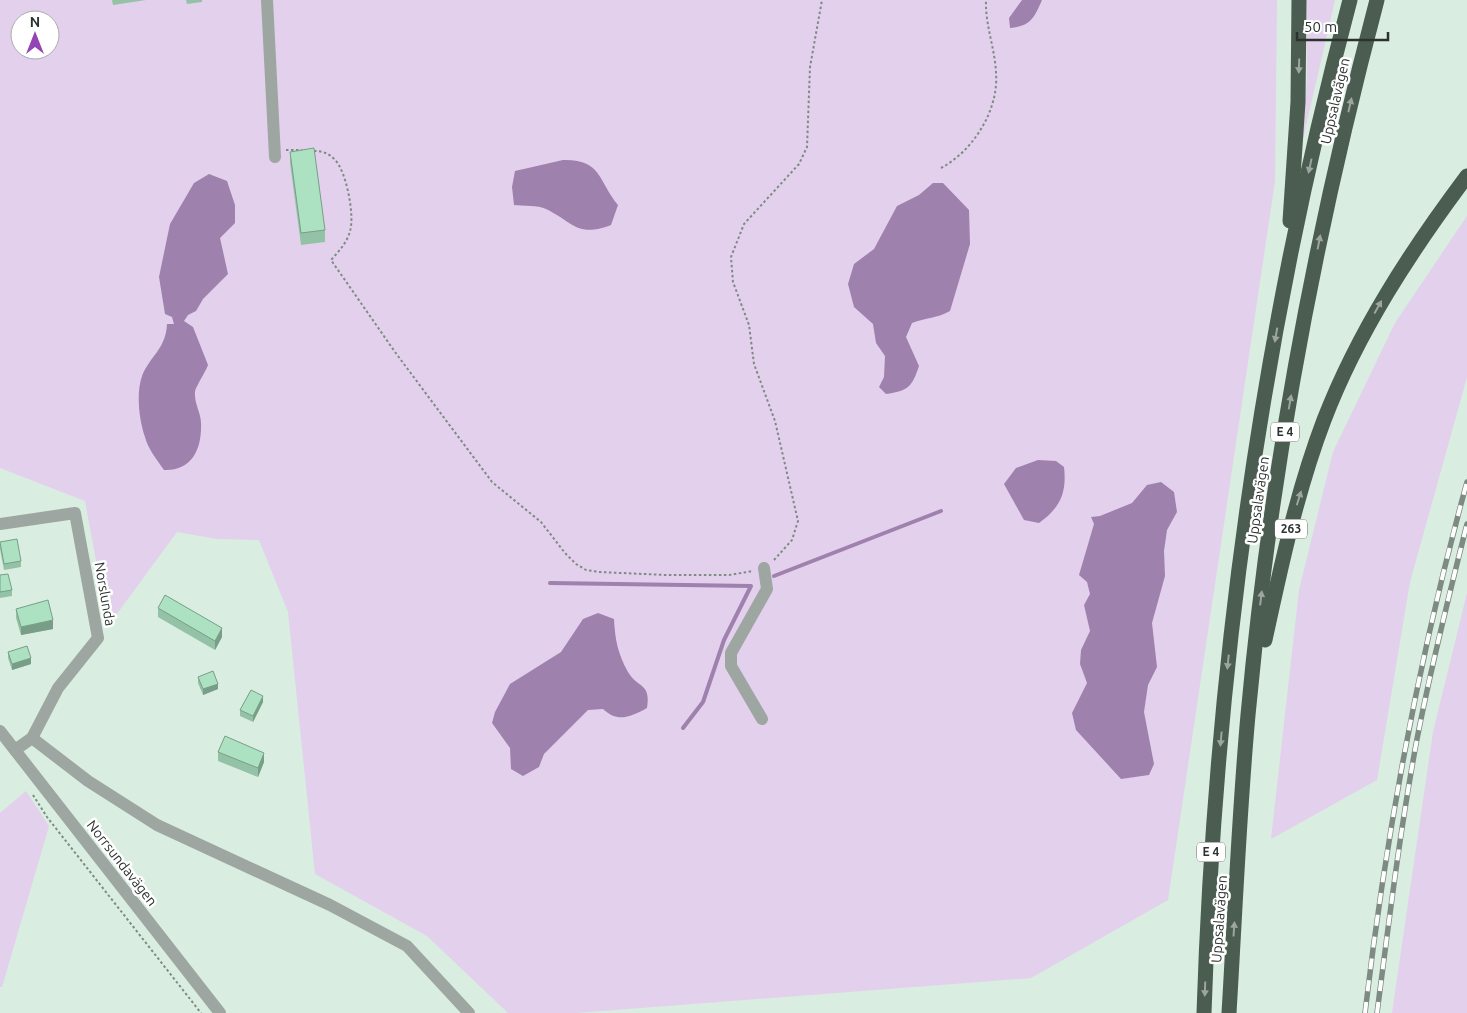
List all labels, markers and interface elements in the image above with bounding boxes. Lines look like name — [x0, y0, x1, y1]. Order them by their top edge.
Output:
north arrow — [10, 10, 60, 60]
scale bar — [1297, 10, 1388, 42]
text: N — [30, 14, 40, 30]
text: 50 m — [1304, 18, 1337, 35]
street label: Uppsalavägen — [1317, 56, 1353, 146]
one-way arrow — [1295, 58, 1303, 74]
one-way arrow — [1346, 97, 1354, 112]
one-way arrow — [1305, 159, 1313, 175]
one-way arrow — [1316, 234, 1324, 250]
one-way arrow — [1374, 300, 1383, 313]
one-way arrow — [1271, 327, 1279, 343]
one-way arrow — [1286, 394, 1294, 410]
road number: E 4 — [1271, 422, 1299, 442]
street label: Uppsalavägen — [1244, 455, 1272, 545]
one-way arrow — [1296, 490, 1304, 505]
road number: 263 — [1275, 520, 1307, 538]
street label: Norslunda — [92, 561, 118, 627]
one-way arrow — [1257, 589, 1265, 605]
one-way arrow — [1224, 654, 1232, 670]
one-way arrow — [1217, 732, 1225, 748]
street label: Norrsundavägen — [84, 817, 160, 909]
road number: E 4 — [1197, 842, 1225, 862]
street label: Uppsalavägen — [1208, 875, 1230, 963]
one-way arrow — [1231, 921, 1239, 937]
one-way arrow — [1200, 981, 1208, 997]

